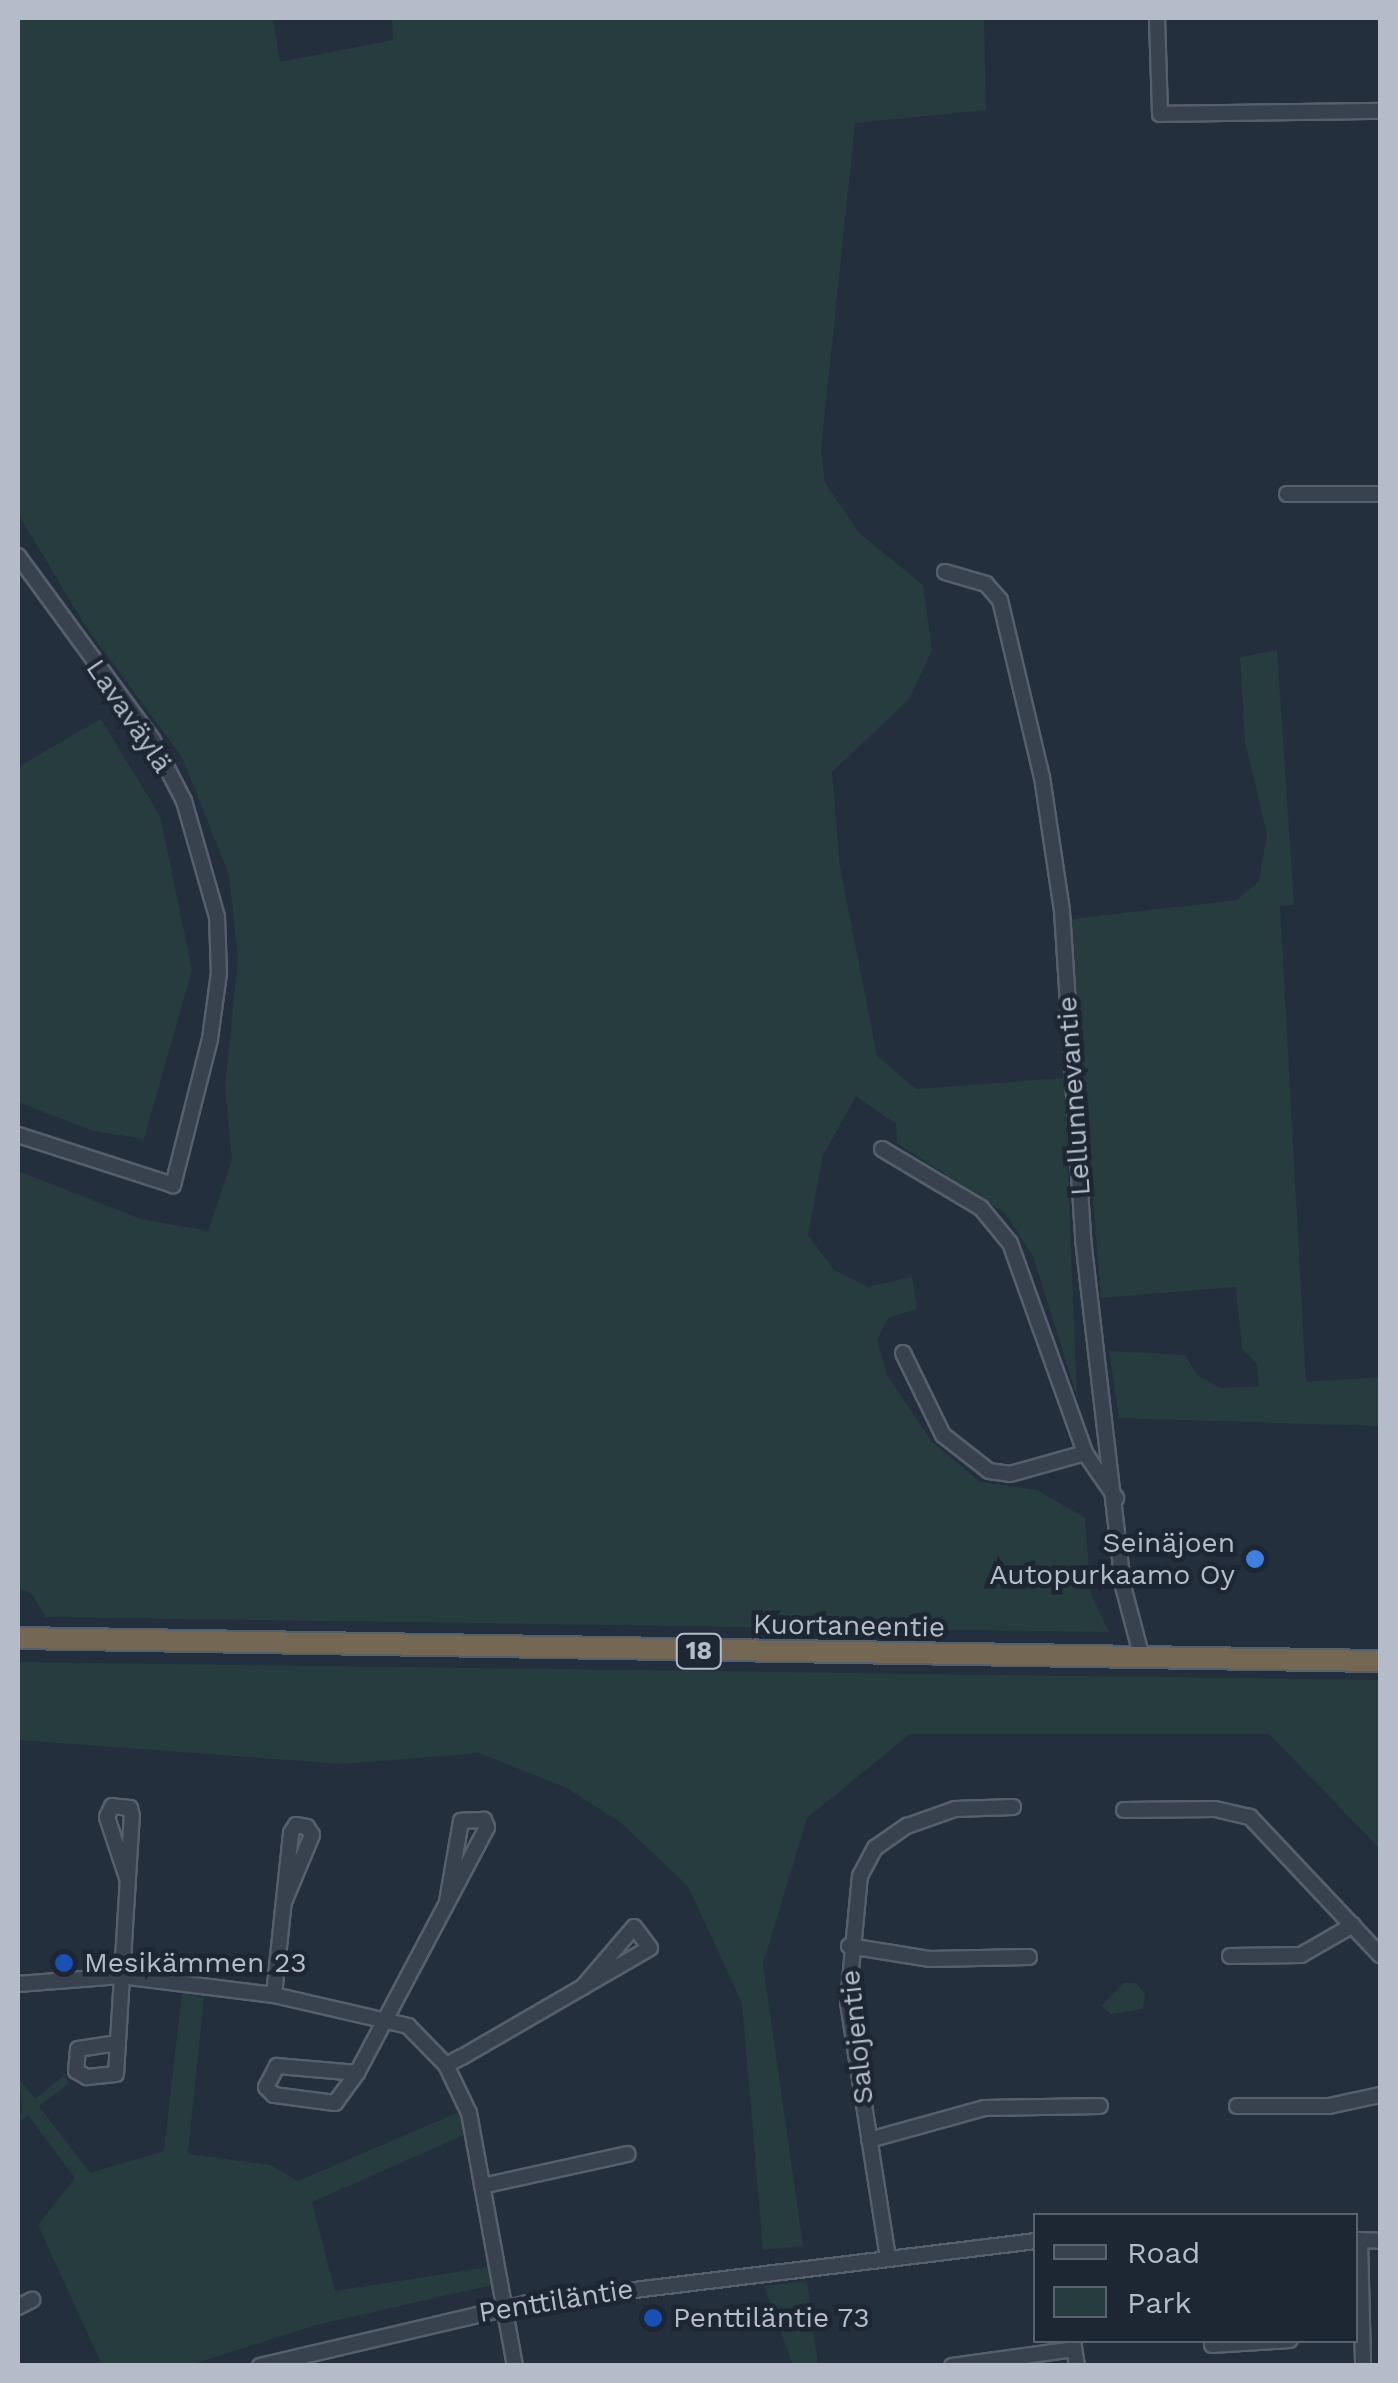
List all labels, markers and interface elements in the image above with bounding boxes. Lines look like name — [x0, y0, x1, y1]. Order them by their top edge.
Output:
street label: Lavaväylä — [79, 653, 179, 779]
street label: Lellunnevantie — [1050, 995, 1098, 1197]
place label: Seinäjoen Autopurkaamo Oy — [989, 1526, 1235, 1592]
marker: Seinäjoen Autopurkaamo Oy — [1244, 1548, 1266, 1570]
street label: Kuortaneentie — [753, 1608, 945, 1644]
road number: 18 — [674, 1631, 724, 1671]
place label: Mesikämmen 23 — [84, 1946, 307, 1980]
marker: Mesikämmen 23 — [53, 1952, 75, 1974]
street label: Salojentie — [833, 1968, 881, 2106]
legend — [1033, 2213, 1358, 2343]
text: Road — [1127, 2235, 1200, 2270]
street label: Penttiläntie — [476, 2272, 636, 2330]
text: Park — [1127, 2285, 1192, 2320]
place label: Penttiläntie 73 — [673, 2301, 871, 2335]
marker: Penttiläntie 73 — [642, 2307, 664, 2329]

